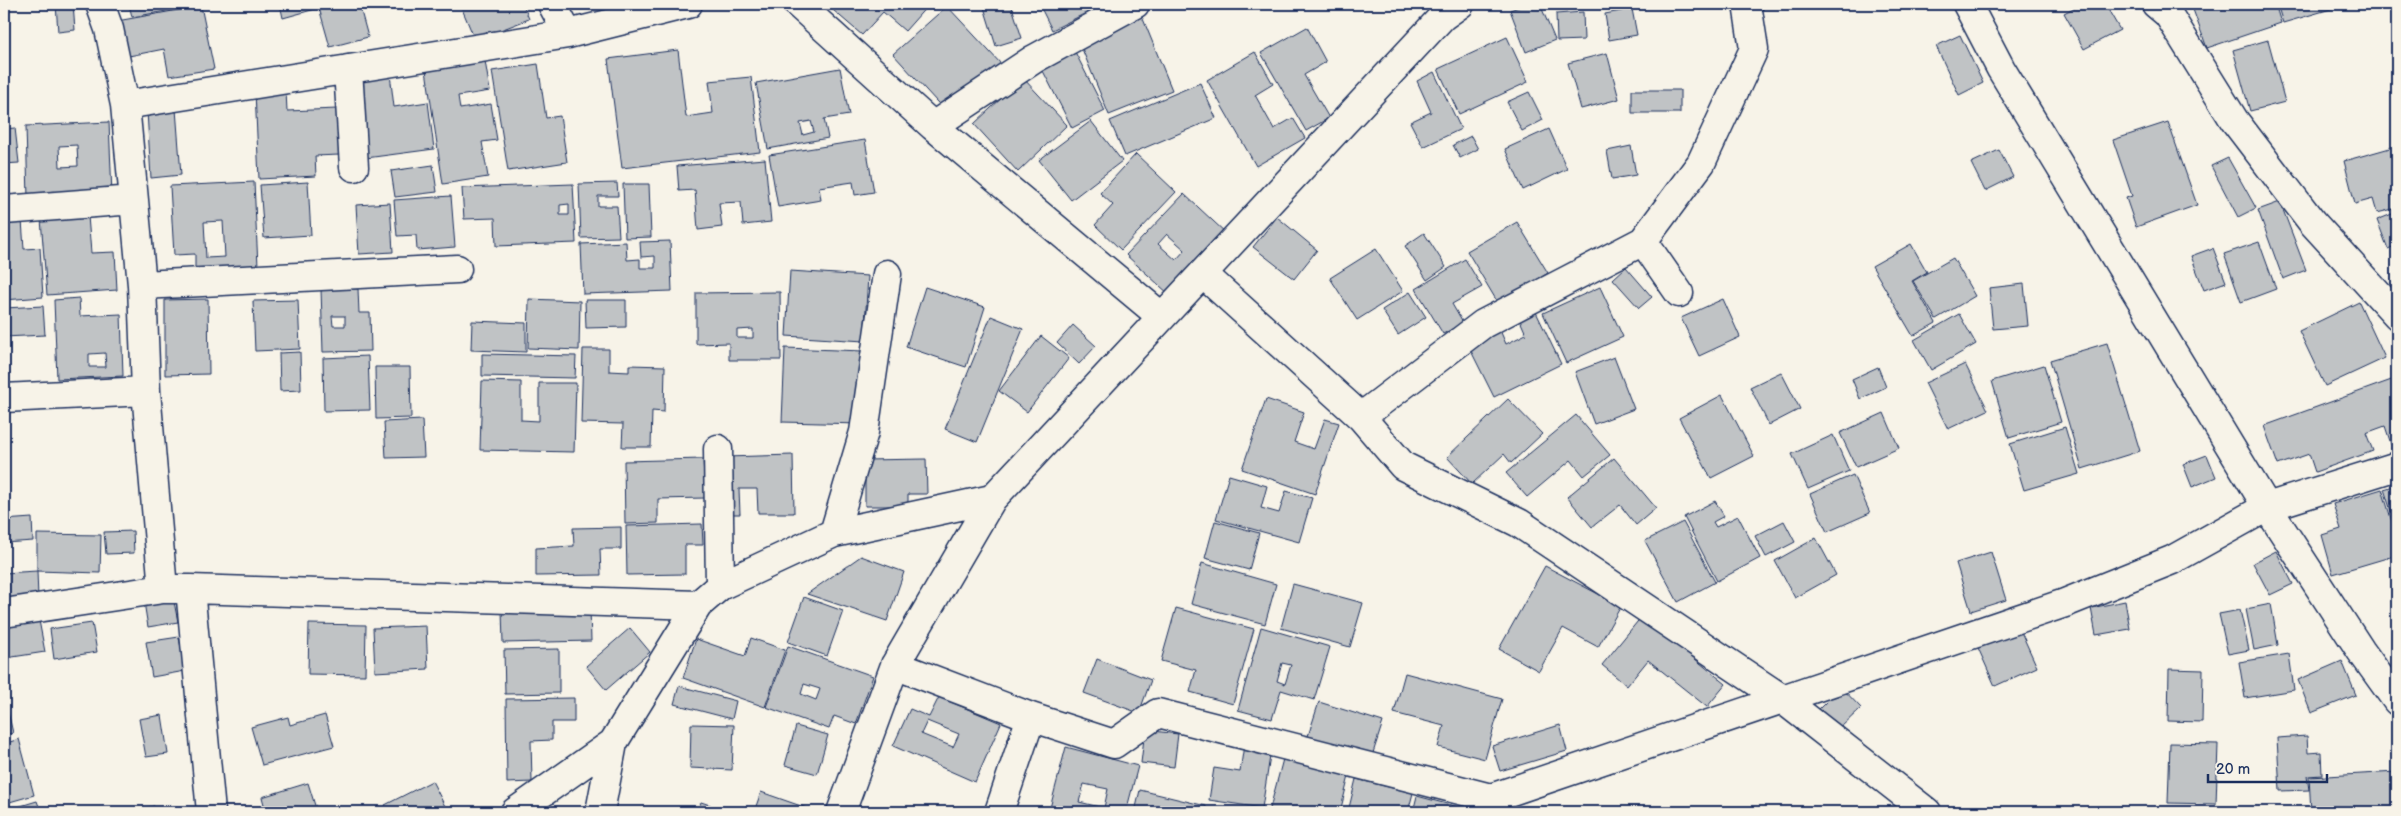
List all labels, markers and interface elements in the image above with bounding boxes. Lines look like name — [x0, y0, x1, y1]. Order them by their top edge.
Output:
scale bar — [2208, 751, 2327, 783]
text: 20 m — [2216, 760, 2250, 779]

